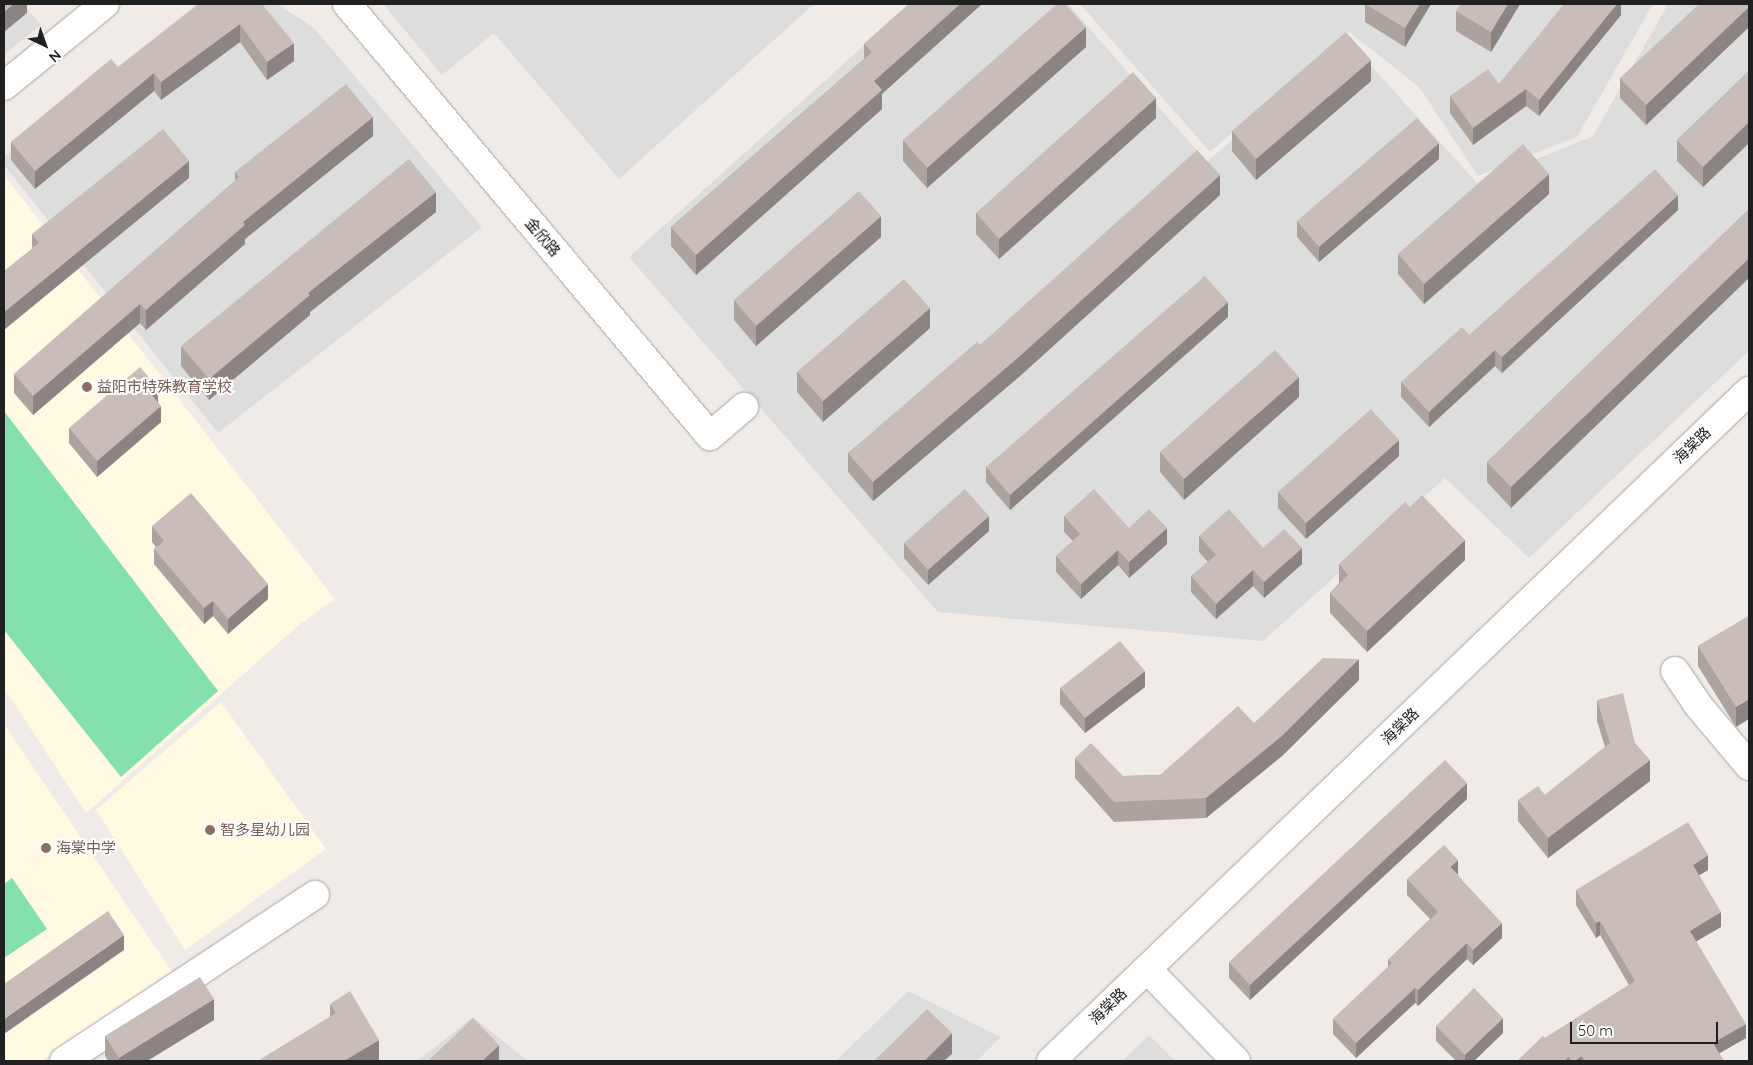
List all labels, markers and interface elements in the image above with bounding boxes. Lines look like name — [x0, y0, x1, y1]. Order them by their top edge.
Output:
north arrow — [20, 20, 70, 70]
text: N — [45, 46, 65, 66]
street label: 金欣路 — [522, 214, 564, 260]
place label: 益阳市特殊教育学校 — [97, 378, 232, 396]
marker: 益阳市特殊教育学校 — [81, 381, 93, 393]
street label: 海棠路 — [1670, 423, 1714, 467]
street label: 海棠路 — [1378, 704, 1422, 748]
place label: 智多星幼儿园 — [220, 821, 310, 839]
marker: 智多星幼儿园 — [204, 824, 216, 836]
place label: 海棠中学 — [56, 839, 116, 857]
marker: 海棠中学 — [40, 842, 52, 854]
street label: 海棠路 — [1086, 984, 1130, 1028]
scale bar — [1573, 1012, 1720, 1044]
text: 50 m — [1578, 1021, 1613, 1040]

